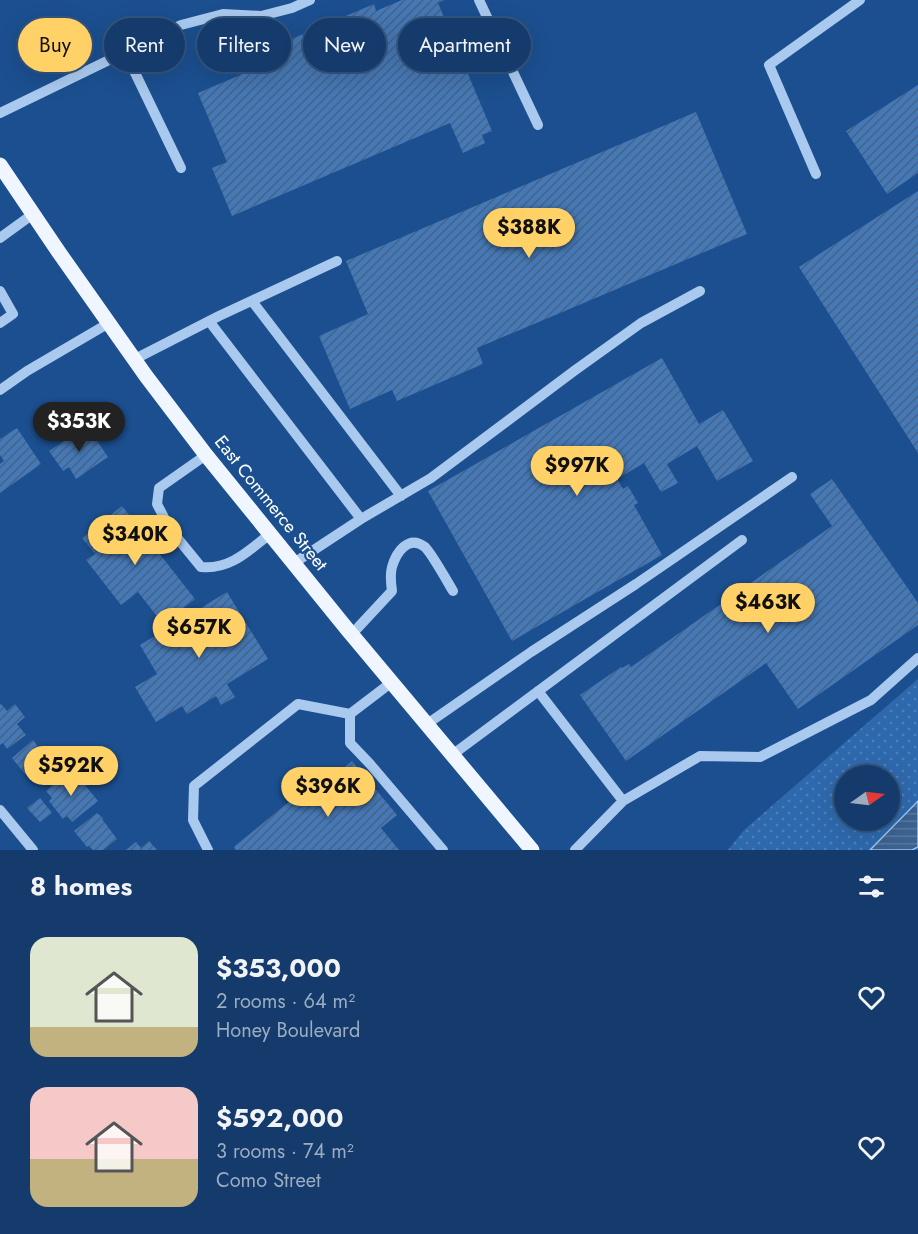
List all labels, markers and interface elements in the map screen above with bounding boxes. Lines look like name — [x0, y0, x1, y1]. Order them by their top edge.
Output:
chip: Buy — [18, 18, 92, 72]
chip: Rent — [104, 18, 185, 72]
chip: Filters — [197, 18, 291, 72]
chip: New — [303, 18, 386, 72]
chip: Apartment — [398, 18, 531, 72]
pin: $388K — [487, 208, 571, 259]
text: $388K — [497, 213, 561, 242]
pin: $353K — [37, 402, 121, 453]
text: $353K — [47, 407, 111, 436]
street label: East Commerce Street — [208, 430, 334, 577]
pin: $997K — [535, 446, 619, 497]
text: $997K — [545, 451, 609, 480]
pin: $340K — [93, 515, 177, 566]
text: $340K — [102, 520, 168, 549]
pin: $463K — [726, 583, 810, 634]
text: $463K — [735, 588, 801, 617]
pin: $657K — [157, 608, 241, 659]
text: $657K — [167, 613, 231, 642]
pin: $592K — [29, 746, 113, 797]
text: $592K — [38, 751, 104, 780]
north arrow — [834, 765, 900, 831]
map controls — [834, 765, 900, 831]
pin: $396K — [286, 767, 370, 818]
text: $396K — [295, 772, 361, 801]
text: 8 homes — [30, 867, 132, 905]
icon: filters — [855, 870, 888, 903]
text: $353,000 — [216, 949, 341, 987]
icon: home — [78, 961, 150, 1033]
icon: heart — [855, 981, 888, 1014]
text: 2 rooms · 64 m² — [216, 987, 355, 1016]
text: Honey Boulevard — [216, 1016, 360, 1045]
text: $592,000 — [216, 1099, 343, 1137]
icon: home — [78, 1111, 150, 1183]
icon: heart — [855, 1131, 888, 1164]
text: 3 rooms · 74 m² — [216, 1137, 354, 1166]
text: Como Street — [216, 1166, 321, 1195]

